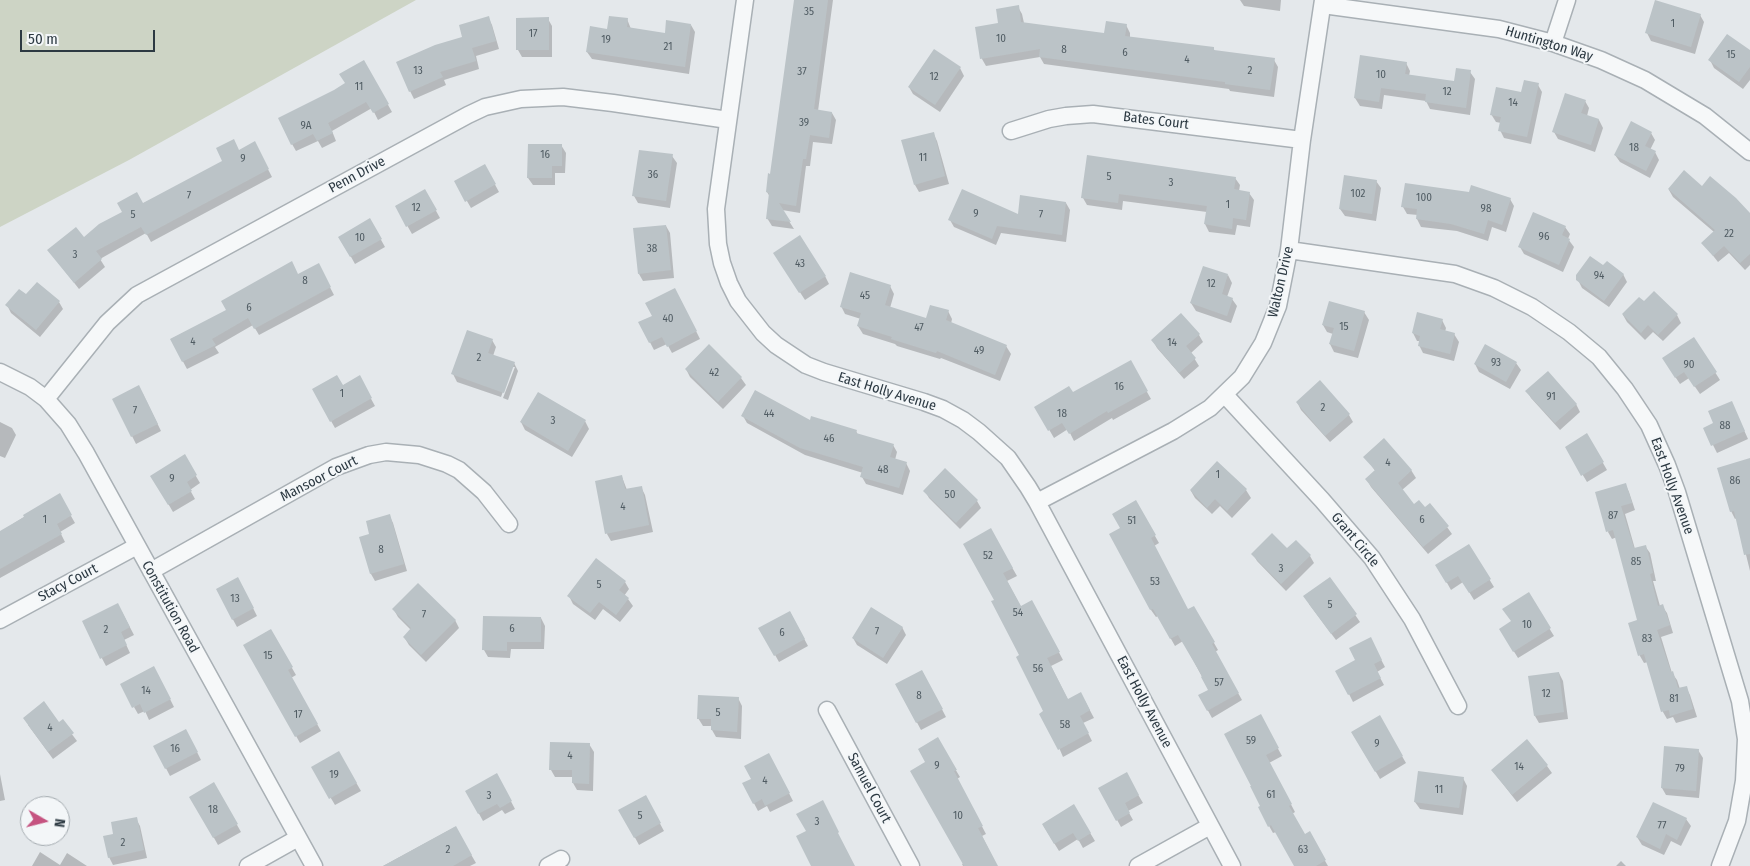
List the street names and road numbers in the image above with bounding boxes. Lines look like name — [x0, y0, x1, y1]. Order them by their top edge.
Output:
street label: Huntington Way — [1503, 23, 1595, 65]
street label: Bates Court — [1122, 109, 1190, 133]
street label: Penn Drive — [326, 153, 388, 197]
street label: Walton Drive — [1265, 245, 1297, 319]
street label: East Holly Avenue — [836, 369, 938, 415]
street label: East Holly Avenue — [1647, 435, 1697, 537]
street label: Mansoor Court — [278, 452, 360, 506]
street label: Grant Circle — [1327, 509, 1383, 571]
street label: Constitution Road — [138, 558, 202, 656]
street label: Stacy Court — [35, 560, 101, 606]
street label: East Holly Avenue — [1113, 653, 1175, 751]
street label: Samuel Court — [844, 750, 894, 826]

